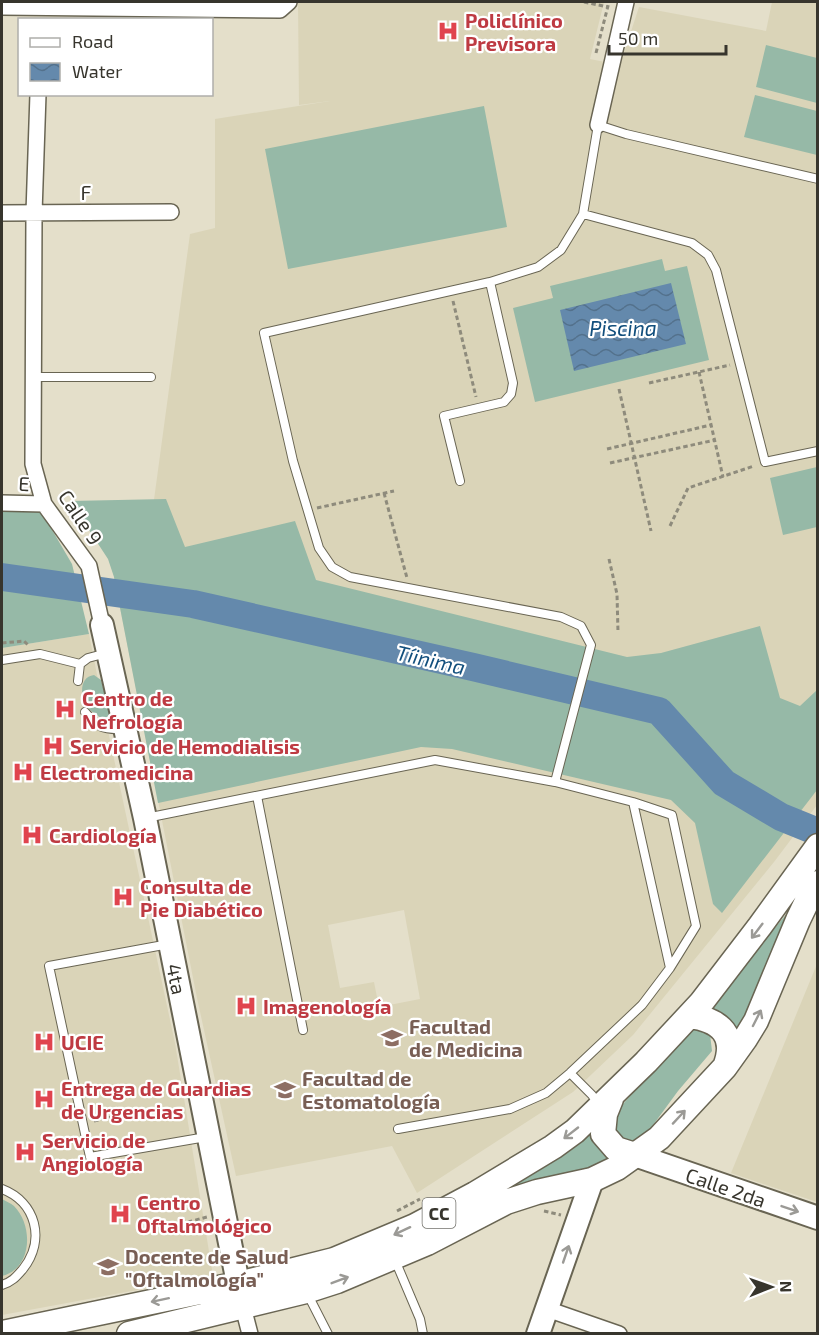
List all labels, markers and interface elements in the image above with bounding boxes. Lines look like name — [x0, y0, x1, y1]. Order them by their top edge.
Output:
place label: Policlínico Previsora — [465, 8, 563, 55]
legend — [18, 18, 213, 96]
scale bar — [609, 18, 726, 56]
hospital icon: Policlínico Previsora — [436, 19, 460, 43]
text: 50 m — [618, 27, 658, 49]
text: Road — [72, 30, 113, 52]
text: Water — [72, 60, 122, 82]
street label: F — [81, 180, 92, 204]
water label: Piscina — [589, 315, 657, 340]
street label: E — [18, 471, 30, 495]
street label: Calle 9 — [54, 485, 108, 549]
water label: Tíinima — [394, 639, 468, 679]
place label: Centro de Nefrología — [82, 686, 183, 733]
hospital icon: Centro de Nefrología — [53, 697, 77, 721]
hospital icon: Servicio de Hemodialisis — [41, 734, 65, 758]
place label: Servicio de Hemodialisis — [70, 734, 300, 758]
hospital icon: Electromedicina — [11, 760, 35, 784]
place label: Electromedicina — [40, 760, 193, 784]
hospital icon: Cardiología — [20, 823, 44, 847]
place label: Cardiología — [49, 823, 157, 847]
place label: Consulta de Pie Diabético — [140, 874, 263, 921]
hospital icon: Consulta de Pie Diabético — [111, 885, 135, 909]
one-way arrow — [750, 923, 763, 939]
street label: 4ta — [162, 961, 192, 997]
hospital icon: Imagenología — [234, 994, 258, 1018]
place label: Imagenología — [263, 994, 391, 1018]
one-way arrow — [752, 1010, 763, 1028]
place label: Facultad de Medicina — [409, 1014, 523, 1061]
school or university icon: Facultad de Medicina — [380, 1026, 404, 1050]
hospital icon: UCIE — [32, 1030, 56, 1054]
place label: UCIE — [61, 1030, 104, 1054]
place label: Facultad de Estomatología — [302, 1066, 440, 1113]
place label: Entrega de Guardias de Urgencias — [61, 1076, 251, 1123]
school or university icon: Facultad de Estomatología — [273, 1078, 297, 1102]
hospital icon: Entrega de Guardias de Urgencias — [32, 1087, 56, 1111]
one-way arrow — [672, 1110, 686, 1125]
one-way arrow — [563, 1127, 579, 1140]
place label: Servicio de Angiología — [42, 1128, 145, 1175]
hospital icon: Servicio de Angiología — [13, 1140, 37, 1164]
street label: Calle 2da — [683, 1162, 769, 1212]
place label: Centro Oftalmológico — [137, 1190, 272, 1237]
road number: CC — [422, 1198, 456, 1228]
hospital icon: Centro Oftalmológico — [108, 1202, 132, 1226]
one-way arrow — [780, 1204, 799, 1215]
one-way arrow — [394, 1226, 412, 1238]
place label: Docente de Salud "Oftalmología" — [125, 1244, 289, 1291]
one-way arrow — [561, 1245, 572, 1264]
school or university icon: Docente de Salud "Oftalmología" — [96, 1255, 120, 1279]
north arrow — [741, 1257, 801, 1317]
one-way arrow — [330, 1273, 349, 1284]
text: N — [777, 1281, 796, 1293]
one-way arrow — [151, 1295, 171, 1306]

